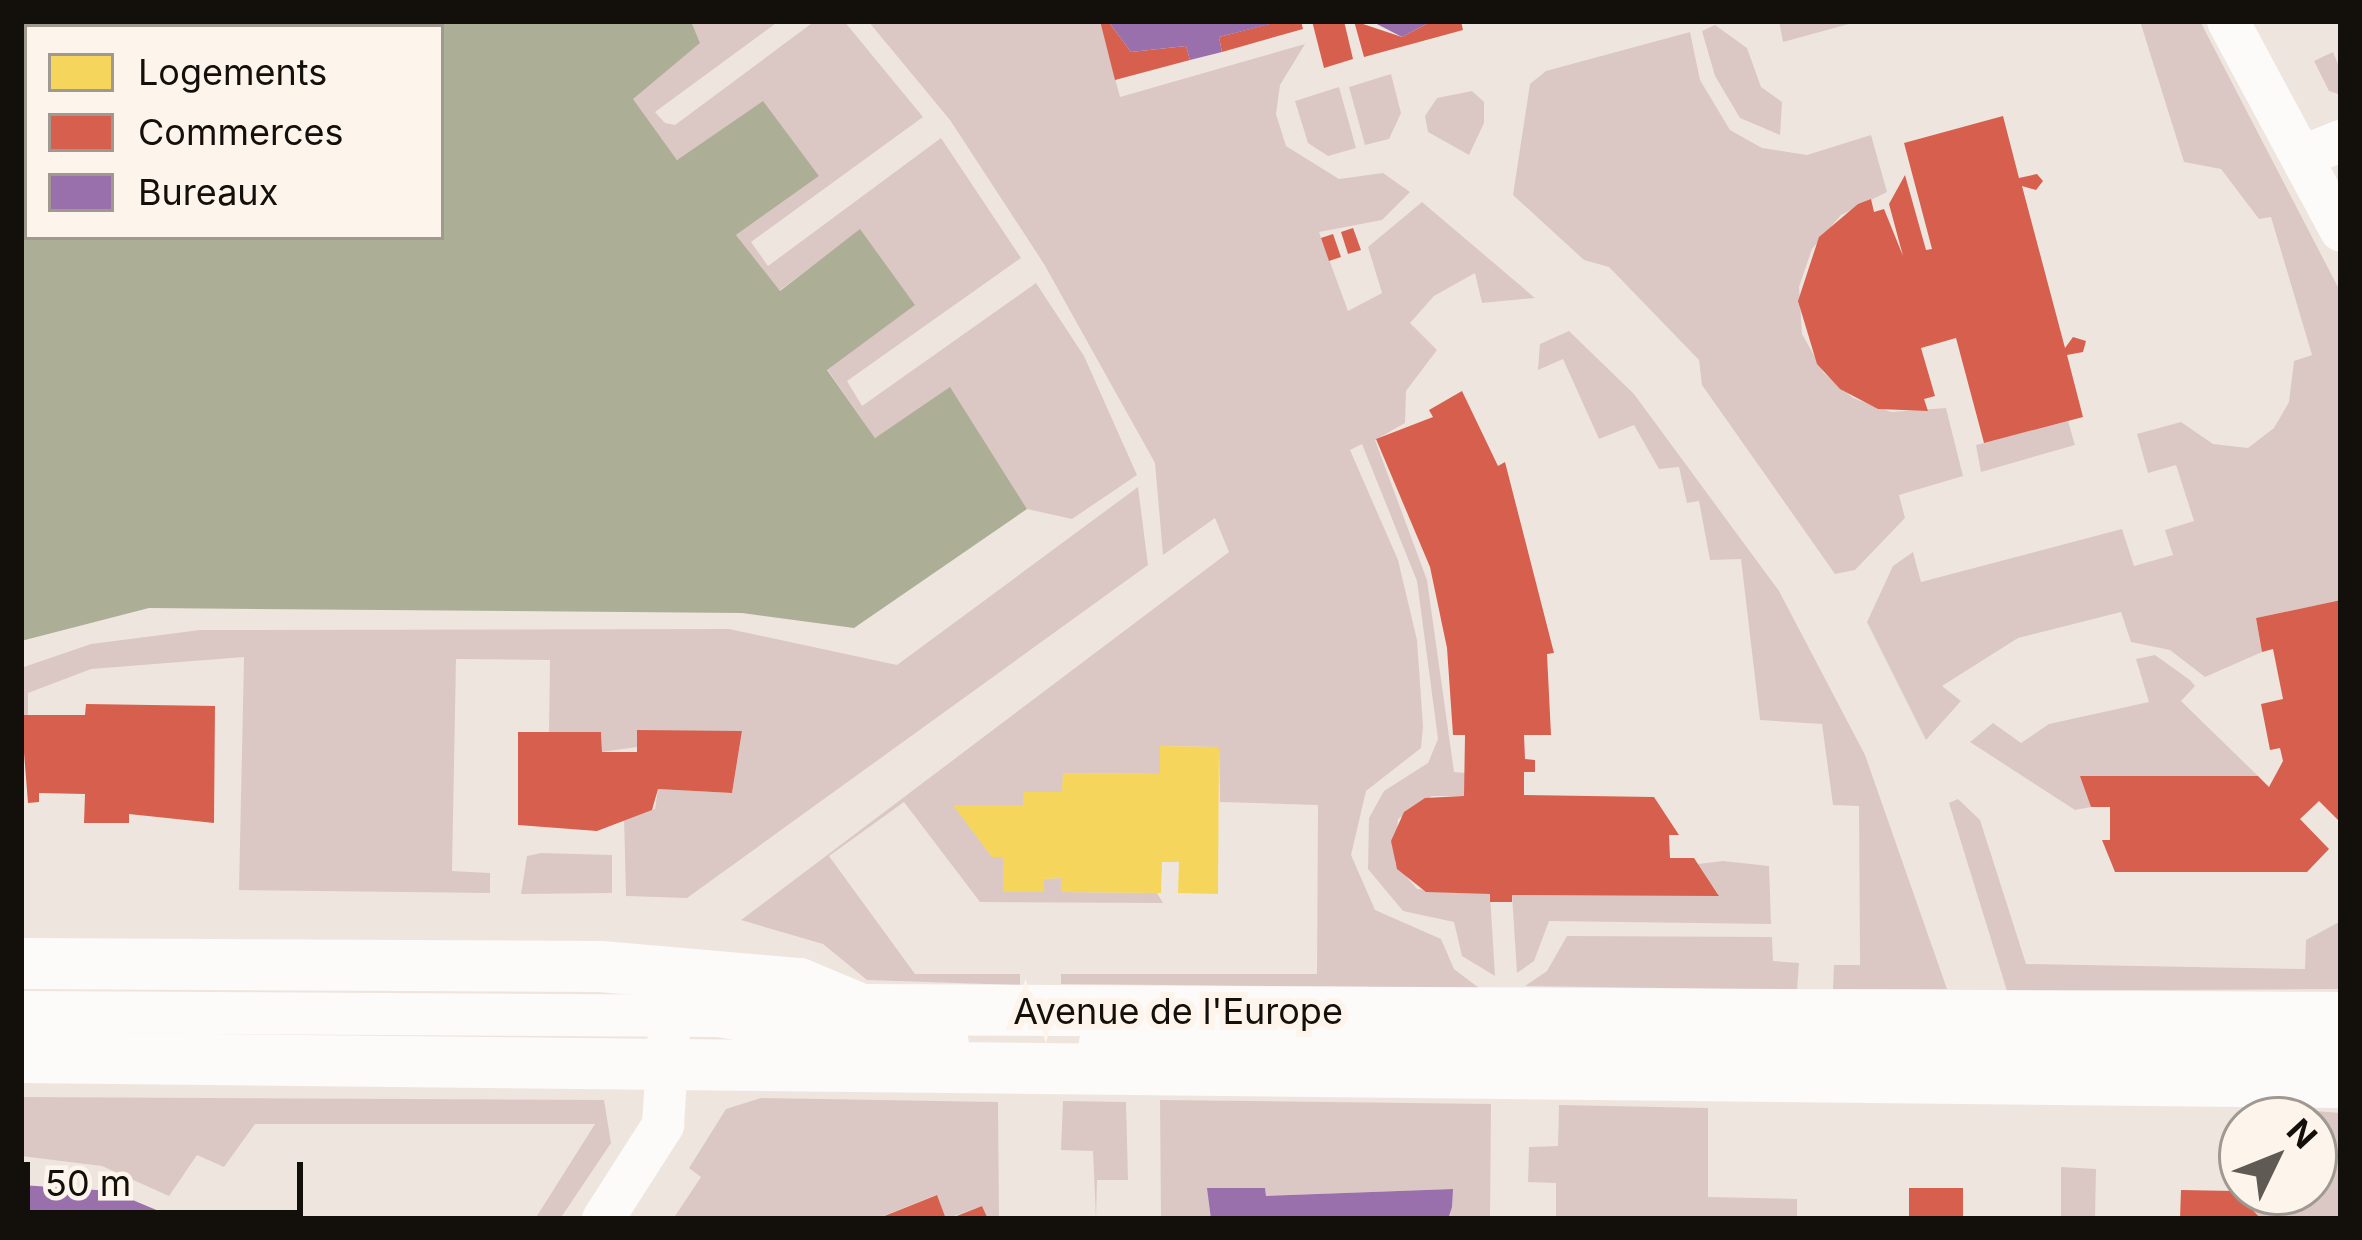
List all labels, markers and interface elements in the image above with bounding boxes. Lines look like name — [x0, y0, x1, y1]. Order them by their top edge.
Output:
legend — [24, 24, 444, 240]
text: Logements — [138, 50, 327, 94]
text: Commerces — [138, 110, 343, 154]
text: Bureaux — [138, 170, 278, 214]
street label: Avenue de l'Europe — [1013, 990, 1343, 1034]
north arrow — [2218, 1096, 2338, 1216]
text: N — [2279, 1111, 2325, 1156]
scale bar — [30, 1138, 309, 1212]
text: 50 m — [45, 1161, 131, 1205]

